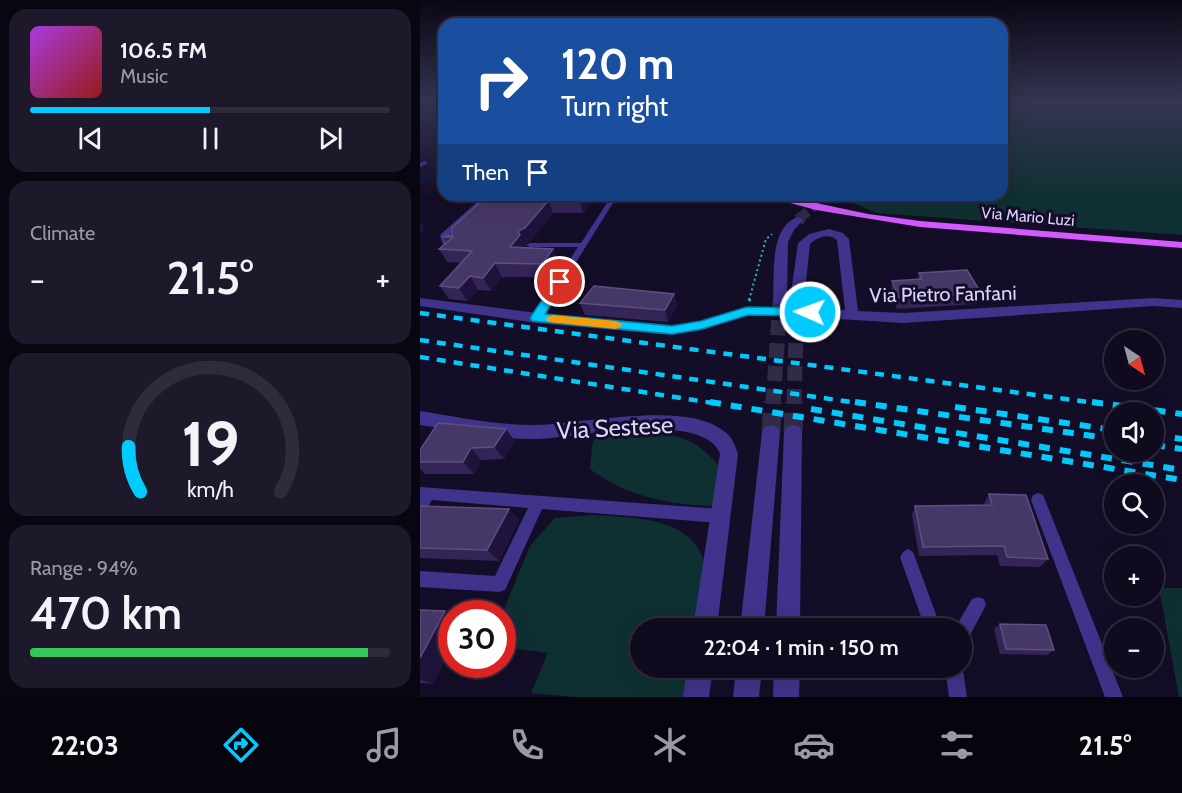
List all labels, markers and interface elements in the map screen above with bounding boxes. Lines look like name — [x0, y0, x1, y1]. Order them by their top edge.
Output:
text: 106.5 FM — [120, 37, 207, 64]
text: 120 m — [561, 38, 674, 90]
icon: right — [462, 42, 540, 120]
text: Music — [120, 64, 168, 88]
text: Turn right — [561, 90, 668, 123]
icon: previous — [74, 122, 107, 155]
icon: pause — [194, 122, 227, 155]
icon: next — [314, 122, 347, 155]
icon: arrive — [521, 156, 554, 189]
text: Then — [462, 159, 509, 186]
street label: Via Mario Luzi — [980, 203, 1075, 230]
text: Climate — [30, 221, 95, 245]
text: 21.5° — [167, 251, 253, 305]
pin — [534, 256, 585, 307]
text: − — [30, 259, 45, 299]
text: + — [375, 259, 390, 299]
icon: arrive — [543, 265, 576, 298]
position arrow — [778, 280, 842, 344]
street label: Via Pietro Fanfani — [869, 281, 1017, 307]
north arrow — [1104, 330, 1164, 390]
map controls — [1104, 330, 1164, 678]
button: sound — [1104, 402, 1164, 462]
text: 19 — [181, 406, 239, 482]
street label: Via Sestese — [556, 410, 674, 445]
button: search — [1104, 474, 1164, 534]
text: km/h — [187, 476, 233, 502]
button: + — [1104, 546, 1164, 606]
text: Range · 94% — [30, 556, 138, 580]
text: 470 km — [30, 586, 182, 640]
speed limit sign: 30 — [438, 600, 516, 678]
button: − — [1104, 618, 1164, 678]
text: 22:04 · 1 min · 150 m — [703, 634, 899, 661]
icon: directions — [220, 724, 262, 766]
icon: music — [363, 724, 405, 766]
icon: phone — [506, 724, 548, 766]
icon: climate — [649, 724, 691, 766]
icon: car — [793, 724, 835, 766]
icon: filters — [936, 724, 978, 766]
text: 22:03 — [51, 729, 119, 762]
text: 21.5° — [1079, 729, 1131, 762]

